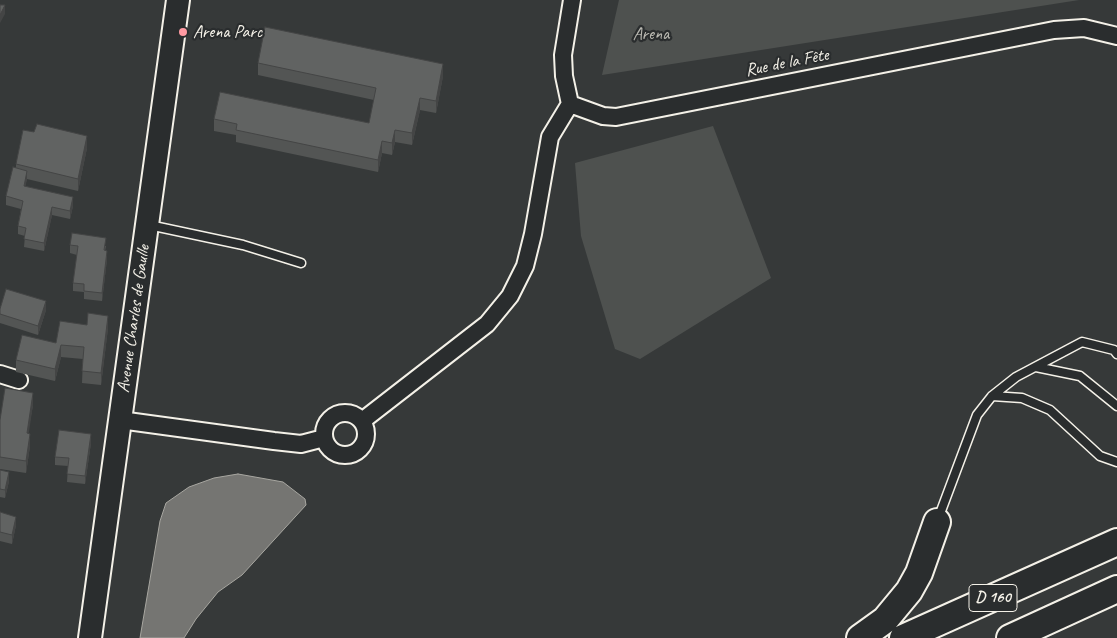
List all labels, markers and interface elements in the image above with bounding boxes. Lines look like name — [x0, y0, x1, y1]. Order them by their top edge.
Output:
place label: Arena Parc — [193, 21, 262, 43]
park label: Arena — [633, 23, 669, 45]
marker: Arena Parc — [177, 26, 189, 38]
street label: Rue de la Fête — [744, 44, 830, 82]
street label: Avenue Charles de Gaulle — [113, 244, 155, 394]
road number: D 160 — [969, 584, 1017, 612]

